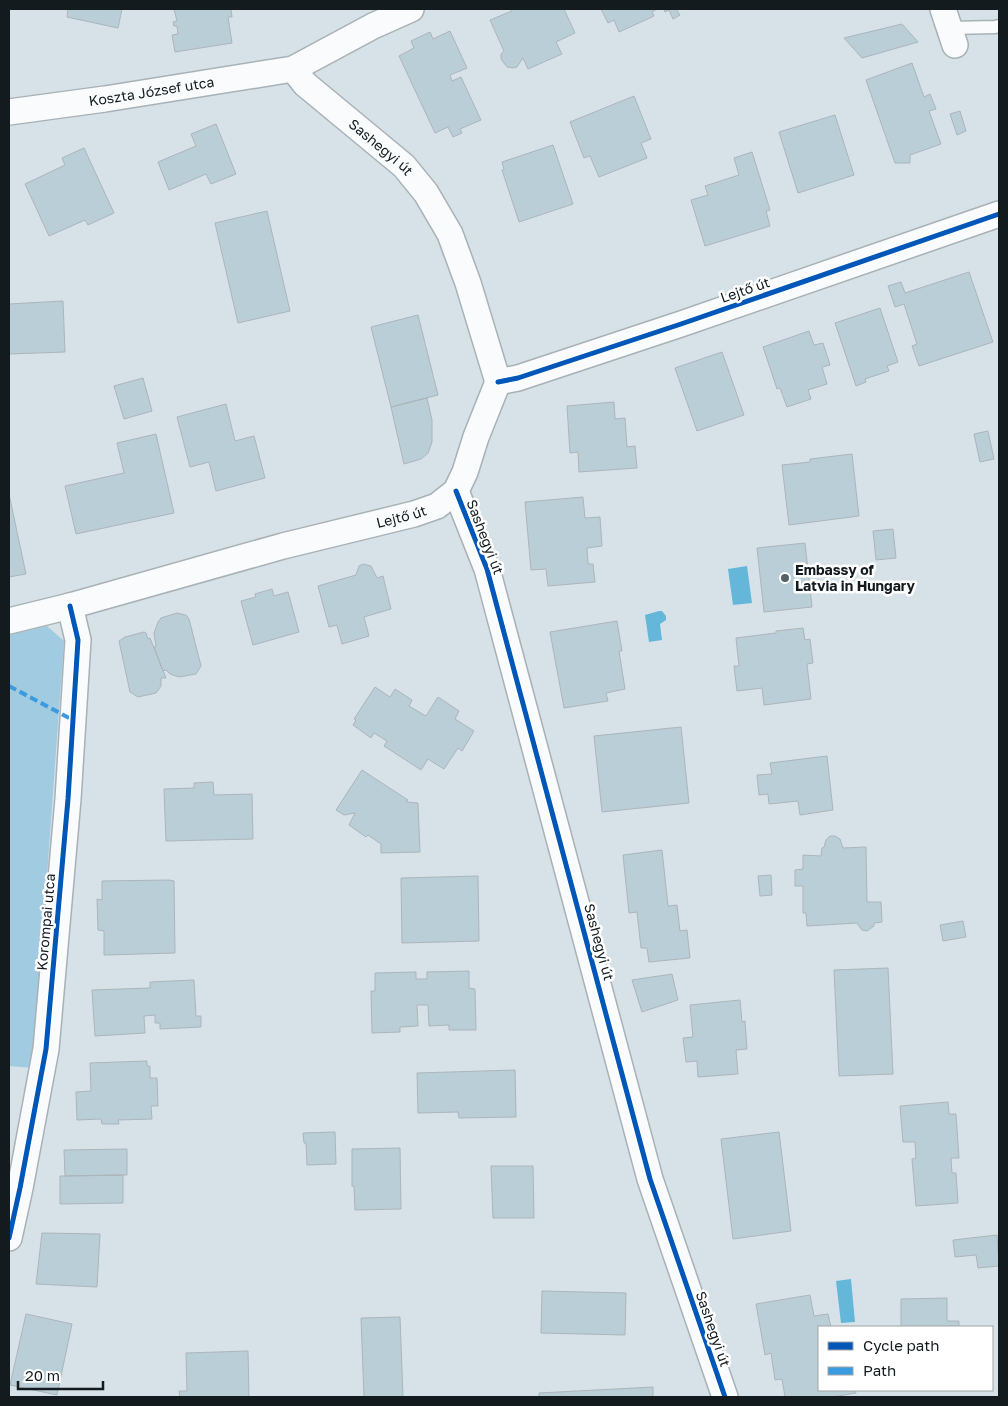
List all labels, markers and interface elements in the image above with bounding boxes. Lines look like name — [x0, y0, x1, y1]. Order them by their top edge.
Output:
street label: Koszta József utca — [88, 73, 215, 109]
street label: Sashegyi út — [346, 115, 417, 179]
street label: Lejtő út — [718, 273, 772, 306]
street label: Sashegyi út — [463, 497, 508, 577]
street label: Lejtő út — [374, 501, 429, 531]
place label: Embassy of Latvia in Hungary — [795, 561, 916, 594]
marker: Embassy of Latvia in Hungary — [779, 572, 791, 584]
street label: Korompai utca — [33, 873, 58, 971]
street label: Sashegyi út — [581, 902, 618, 982]
street label: Sashegyi út — [693, 1289, 734, 1369]
legend — [818, 1326, 993, 1391]
text: Cycle path — [863, 1336, 939, 1354]
scale bar — [18, 1358, 102, 1390]
text: Path — [863, 1361, 896, 1379]
text: 20 m — [25, 1366, 60, 1384]

